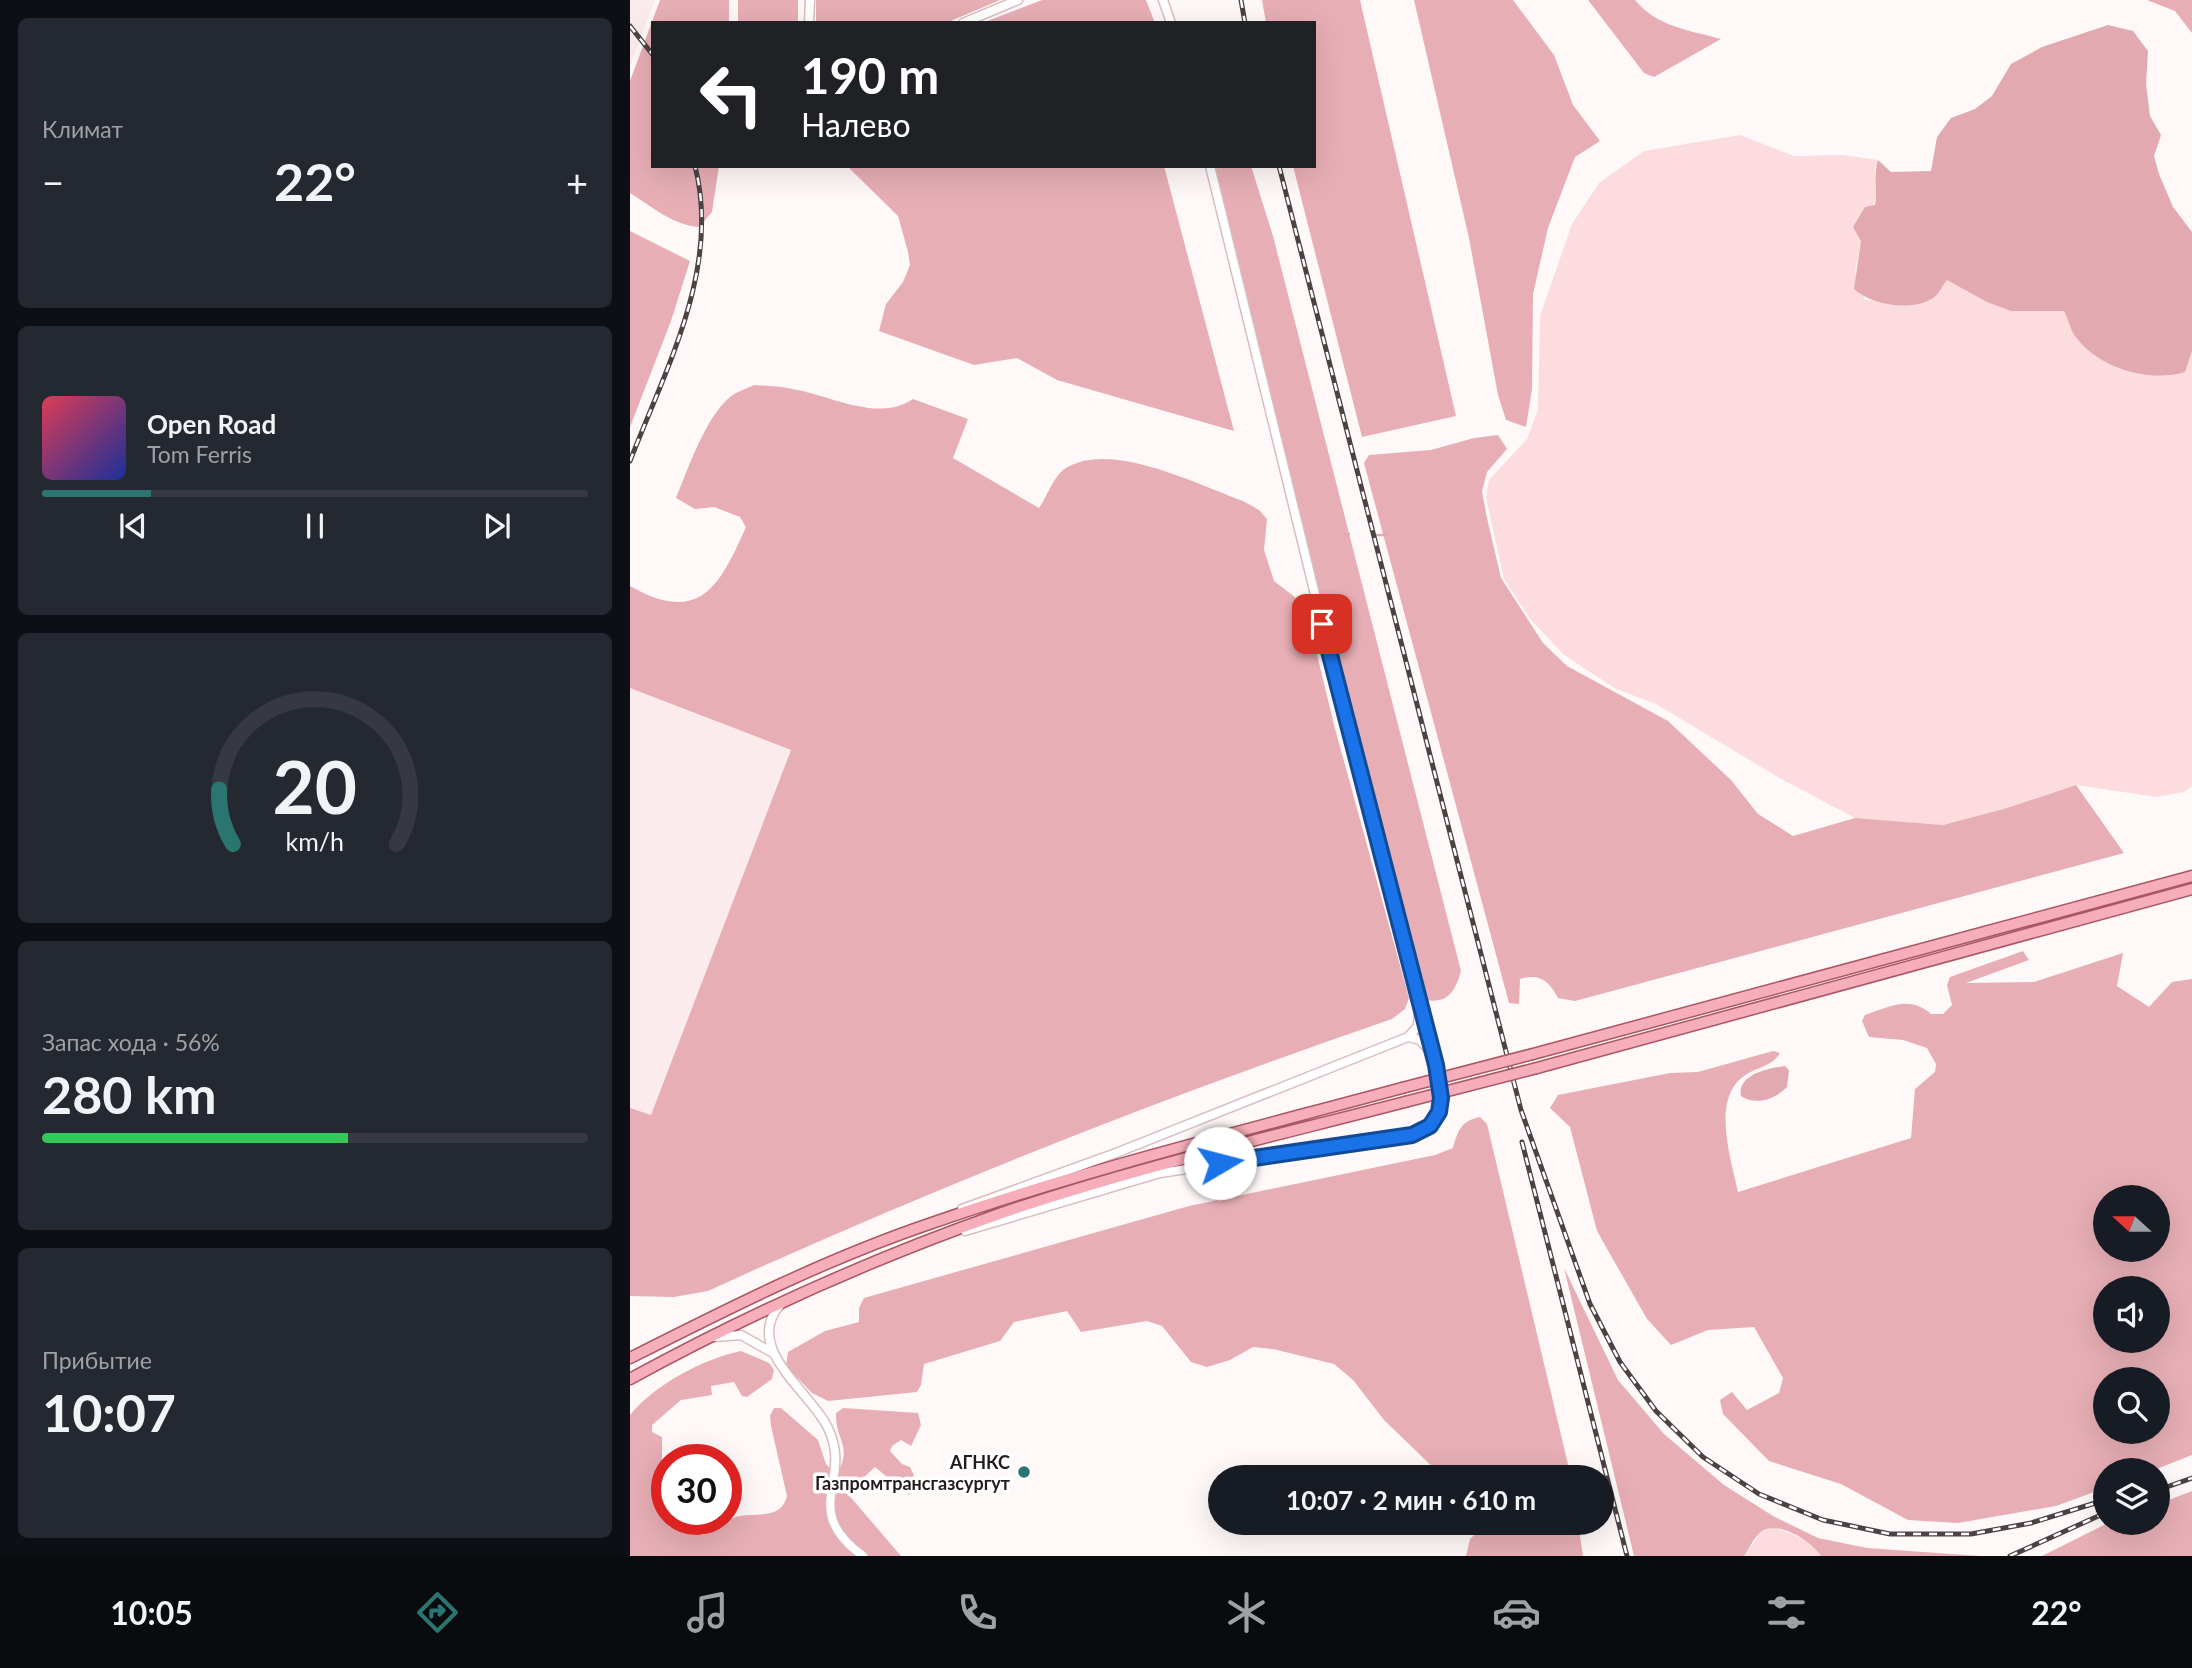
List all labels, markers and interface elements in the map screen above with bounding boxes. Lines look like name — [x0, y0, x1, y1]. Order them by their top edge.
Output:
text: 190 m — [801, 46, 939, 104]
icon: left — [686, 49, 777, 140]
text: Налево — [801, 105, 911, 144]
text: Климат — [42, 115, 123, 143]
text: 22° — [274, 150, 356, 212]
text: − — [42, 159, 64, 205]
text: + — [566, 159, 588, 205]
text: Open Road — [147, 408, 276, 440]
text: Tom Ferris — [147, 440, 252, 468]
icon: previous — [114, 507, 152, 545]
icon: pause — [296, 507, 334, 545]
icon: next — [478, 507, 516, 545]
pin — [1292, 594, 1352, 654]
icon: arrive — [1303, 605, 1341, 643]
text: 20 — [273, 742, 357, 830]
text: km/h — [286, 826, 344, 856]
text: Запас хода · 56% — [42, 1028, 220, 1056]
text: 280 km — [42, 1063, 216, 1125]
position arrow — [1183, 1126, 1257, 1200]
north arrow — [2093, 1185, 2170, 1262]
map controls — [2093, 1185, 2170, 1535]
button: sound — [2093, 1276, 2170, 1353]
text: Прибытие — [42, 1346, 152, 1374]
button: search — [2093, 1367, 2170, 1444]
text: 10:07 — [42, 1381, 176, 1443]
speed limit sign: 30 — [651, 1444, 742, 1535]
place label: АГНКС Газпромтрансгазсургут — [815, 1451, 1011, 1494]
button: layers — [2093, 1458, 2170, 1535]
marker: АГНКС Газпромтрансгазсургут — [1016, 1464, 1032, 1480]
text: 10:07 · 2 мин · 610 m — [1286, 1484, 1536, 1516]
icon: directions — [413, 1588, 462, 1637]
icon: music — [683, 1588, 732, 1637]
icon: phone — [953, 1588, 1002, 1637]
icon: climate — [1222, 1588, 1271, 1637]
icon: car — [1492, 1588, 1541, 1637]
icon: filters — [1762, 1588, 1811, 1637]
text: 10:05 — [110, 1593, 193, 1632]
text: 22° — [2031, 1593, 2082, 1632]

